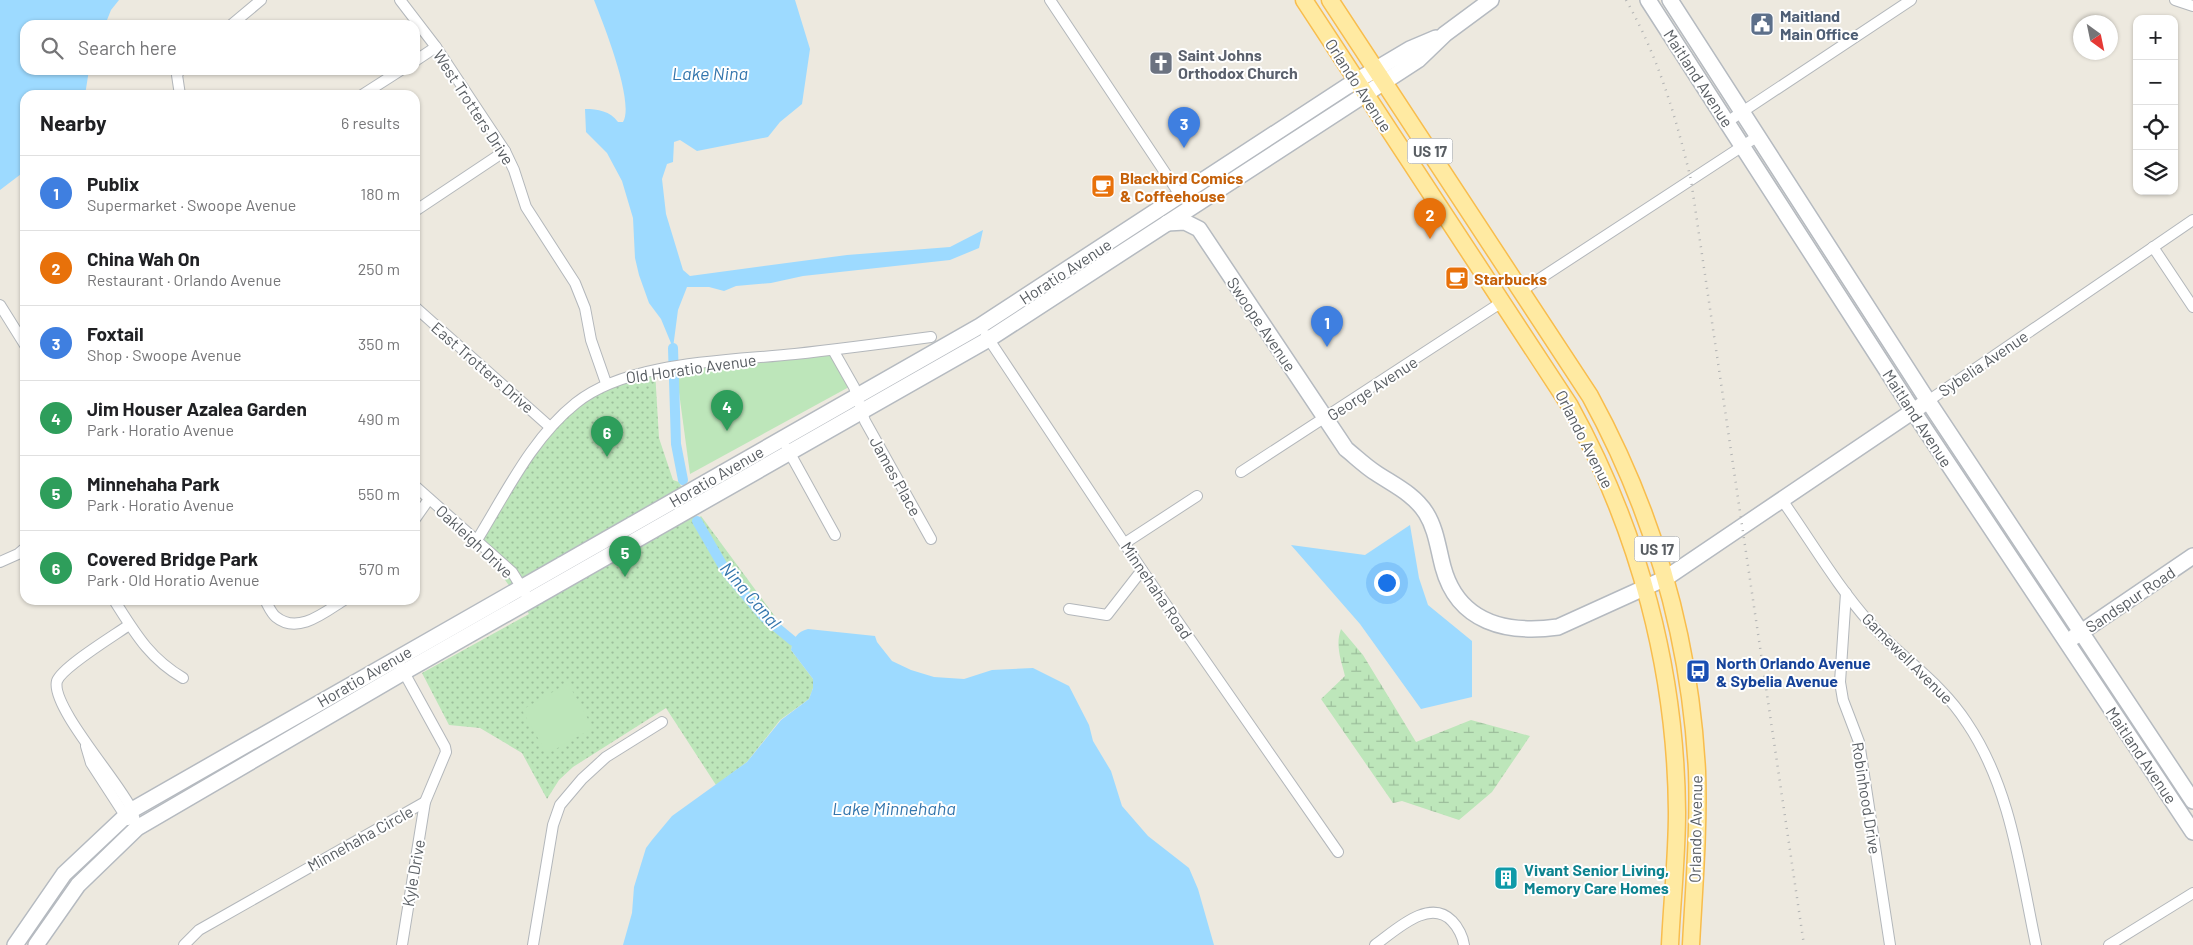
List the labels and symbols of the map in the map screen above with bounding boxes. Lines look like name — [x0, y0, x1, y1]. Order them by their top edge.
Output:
place label: Maitland Main Office — [1780, 6, 1859, 43]
public building icon: Maitland Main Office — [1749, 11, 1775, 37]
north arrow — [2073, 15, 2118, 60]
street label: Maitland Avenue — [1660, 26, 1738, 130]
street label: Orlando Avenue — [1322, 35, 1396, 135]
place label: Saint Johns Orthodox Church — [1178, 45, 1298, 82]
street label: West Trotters Drive — [430, 46, 518, 168]
church icon: Saint Johns Orthodox Church — [1148, 50, 1174, 76]
water label: Lake Nina — [672, 62, 748, 84]
pin: 3 — [1168, 107, 1200, 148]
road number: US 17 — [1408, 138, 1452, 164]
place label: Blackbird Comics & Coffeehouse — [1120, 168, 1243, 205]
cafe icon: Blackbird Comics & Coffeehouse — [1090, 173, 1116, 199]
pin: 2 — [1414, 198, 1446, 239]
street label: Horatio Avenue — [1015, 234, 1115, 308]
cafe icon: Starbucks — [1444, 265, 1470, 291]
place label: Starbucks — [1474, 269, 1547, 288]
street label: Swoope Avenue — [1224, 273, 1300, 375]
pin: 1 — [1311, 306, 1343, 347]
street label: East Trotters Drive — [428, 317, 538, 417]
street label: Sybelia Avenue — [1935, 326, 2031, 400]
street label: Old Horatio Avenue — [625, 349, 757, 387]
street label: George Avenue — [1323, 352, 1421, 424]
street label: Maitland Avenue — [1879, 366, 1957, 470]
street label: Orlando Avenue — [1552, 387, 1618, 491]
pin: 4 — [711, 390, 743, 431]
pin: 6 — [591, 416, 623, 457]
street label: James Place — [866, 433, 926, 519]
street label: Horatio Avenue — [665, 441, 767, 511]
street label: Oakleigh Drive — [433, 501, 517, 581]
pin: 5 — [609, 536, 641, 577]
road number: US 17 — [1634, 536, 1680, 562]
street label: Minnehaha Road — [1117, 538, 1197, 642]
water label: Nina Canal — [716, 557, 786, 633]
street label: Sandspur Road — [2081, 562, 2179, 636]
your location — [1374, 570, 1400, 596]
street label: Gamewell Avenue — [1859, 609, 1957, 707]
street label: Horatio Avenue — [313, 641, 415, 711]
place label: North Orlando Avenue & Sybelia Avenue — [1716, 653, 1871, 690]
bus stop icon: North Orlando Avenue & Sybelia Avenue — [1685, 658, 1711, 684]
street label: Maitland Avenue — [2103, 703, 2181, 807]
street label: Robinhood Drive — [1849, 740, 1885, 856]
street label: Orlando Avenue — [1685, 775, 1705, 883]
water label: Lake Minnehaha — [832, 797, 956, 819]
street label: Minnehaha Circle — [304, 801, 416, 875]
street label: Kyle Drive — [398, 838, 428, 908]
place label: Vivant Senior Living, Memory Care Homes — [1524, 860, 1669, 897]
building icon: Vivant Senior Living, Memory Care Homes — [1493, 865, 1519, 891]

